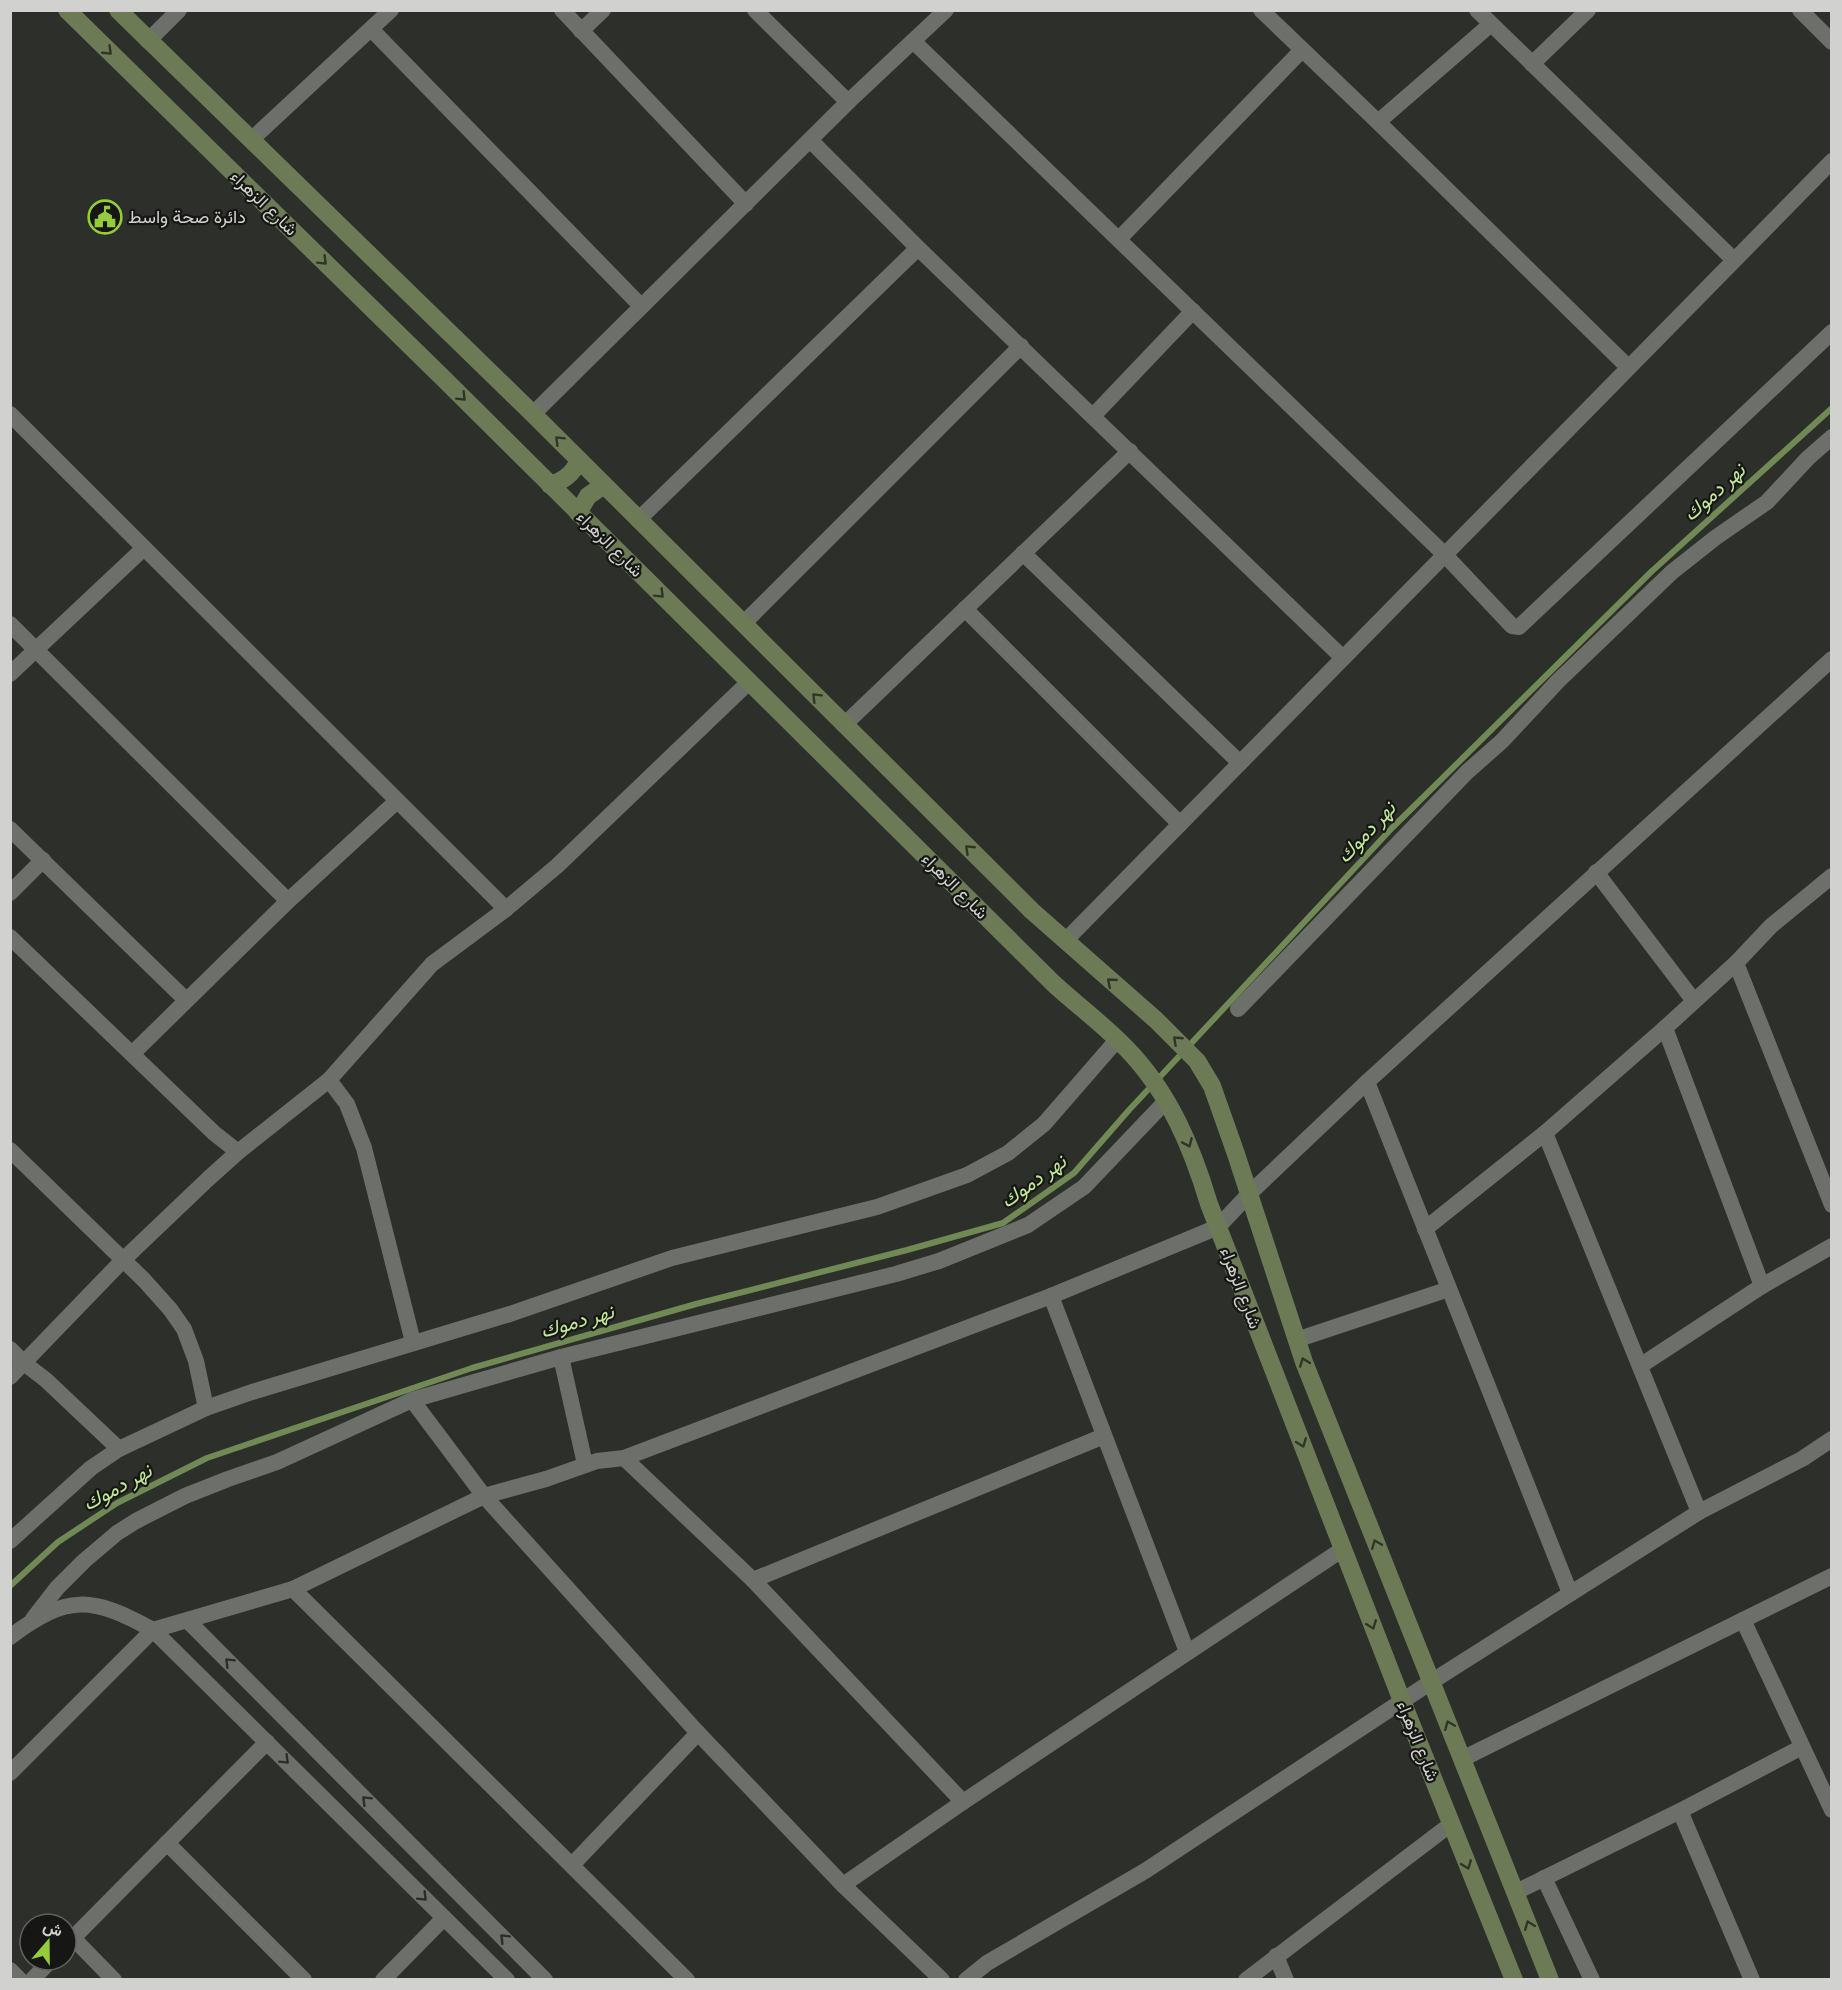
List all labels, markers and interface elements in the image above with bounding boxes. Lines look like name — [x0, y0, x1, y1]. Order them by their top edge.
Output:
one-way arrow — [101, 44, 112, 55]
street label: شارع الزهراء — [225, 165, 302, 241]
public building icon: دائرة صحة واسط — [87, 199, 123, 235]
place label: دائرة صحة واسط — [128, 206, 246, 228]
one-way arrow — [316, 253, 327, 264]
one-way arrow — [455, 390, 466, 401]
one-way arrow — [555, 437, 566, 447]
water label: نهر دموك — [1678, 457, 1752, 527]
street label: شارع الزهراء — [571, 506, 648, 583]
one-way arrow — [653, 587, 664, 598]
one-way arrow — [812, 693, 823, 704]
water label: نهر دموك — [1332, 795, 1402, 868]
one-way arrow — [965, 845, 975, 856]
street label: شارع الزهراء — [916, 848, 993, 925]
one-way arrow — [1107, 978, 1118, 989]
one-way arrow — [1173, 1036, 1184, 1047]
one-way arrow — [1181, 1137, 1193, 1148]
water label: نهر دموك — [996, 1148, 1072, 1214]
street label: شارع الزهراء — [1215, 1244, 1267, 1332]
water label: نهر دموك — [538, 1299, 618, 1344]
one-way arrow — [1299, 1357, 1312, 1368]
one-way arrow — [1295, 1437, 1307, 1448]
water label: نهر دموك — [78, 1458, 157, 1517]
one-way arrow — [1371, 1539, 1383, 1550]
one-way arrow — [1365, 1619, 1378, 1630]
one-way arrow — [225, 1658, 236, 1669]
street label: شارع الزهراء — [1391, 1697, 1444, 1785]
one-way arrow — [1444, 1720, 1456, 1731]
one-way arrow — [278, 1753, 288, 1764]
one-way arrow — [363, 1796, 373, 1807]
one-way arrow — [1460, 1859, 1472, 1870]
one-way arrow — [416, 1890, 427, 1901]
north arrow — [18, 1912, 78, 1972]
text: ش — [41, 1916, 65, 1941]
one-way arrow — [1524, 1920, 1536, 1931]
one-way arrow — [500, 1935, 511, 1945]

